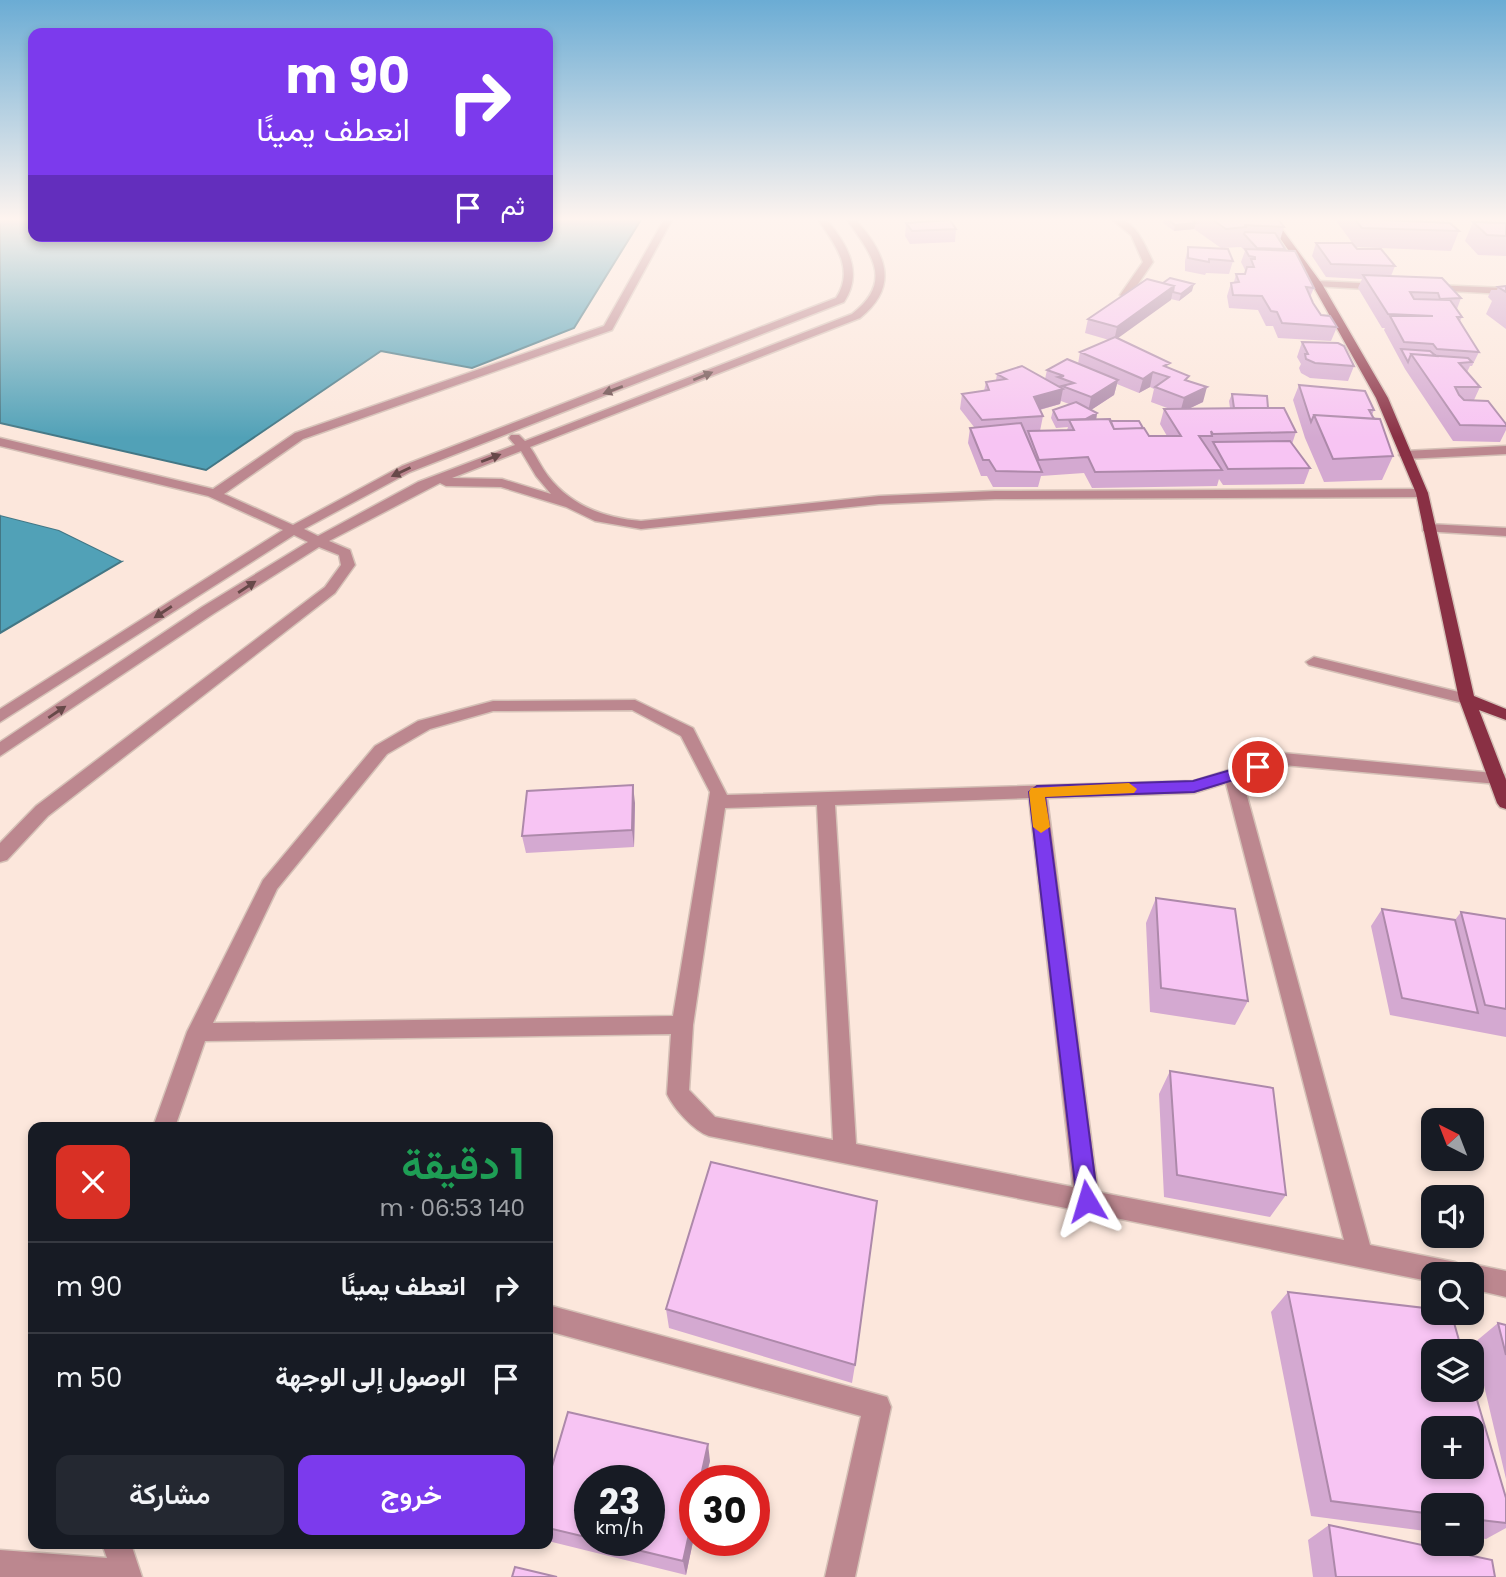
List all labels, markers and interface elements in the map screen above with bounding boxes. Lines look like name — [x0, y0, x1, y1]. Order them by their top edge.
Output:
text: 90 m — [286, 42, 410, 110]
icon: right — [434, 56, 525, 147]
text: انعطف يمينًا — [256, 107, 410, 152]
text: ثم — [501, 188, 525, 224]
icon: arrive — [449, 189, 487, 227]
one-way arrow — [693, 371, 714, 382]
one-way arrow — [602, 384, 623, 395]
one-way arrow — [480, 453, 501, 464]
one-way arrow — [391, 466, 411, 478]
one-way arrow — [237, 580, 257, 593]
one-way arrow — [153, 606, 173, 619]
one-way arrow — [48, 705, 66, 719]
pin — [1228, 737, 1288, 797]
icon: arrive — [1239, 748, 1277, 786]
north arrow — [1421, 1108, 1484, 1171]
map controls — [1421, 1108, 1484, 1556]
text: 1 دقيقة — [401, 1135, 525, 1194]
button: close — [56, 1145, 130, 1219]
position arrow — [1050, 1164, 1124, 1238]
button: sound — [1421, 1185, 1484, 1248]
text: 140 m · 06:53 — [380, 1192, 525, 1224]
button: search — [1421, 1262, 1484, 1325]
text: انعطف يمينًا — [341, 1268, 466, 1304]
text: 90 m — [56, 1269, 122, 1305]
icon: right — [487, 1269, 525, 1307]
button: layers — [1421, 1339, 1484, 1402]
text: الوصول إلى الوجهة — [275, 1359, 466, 1395]
text: 50 m — [56, 1360, 122, 1396]
icon: arrive — [487, 1360, 525, 1398]
button: + — [1421, 1416, 1484, 1479]
button: مشاركة — [56, 1455, 284, 1535]
button: خروج — [298, 1455, 525, 1535]
speed limit sign: 30 — [679, 1465, 770, 1556]
text: 23 — [599, 1477, 640, 1526]
button: − — [1421, 1493, 1484, 1556]
text: km/h — [596, 1515, 643, 1540]

